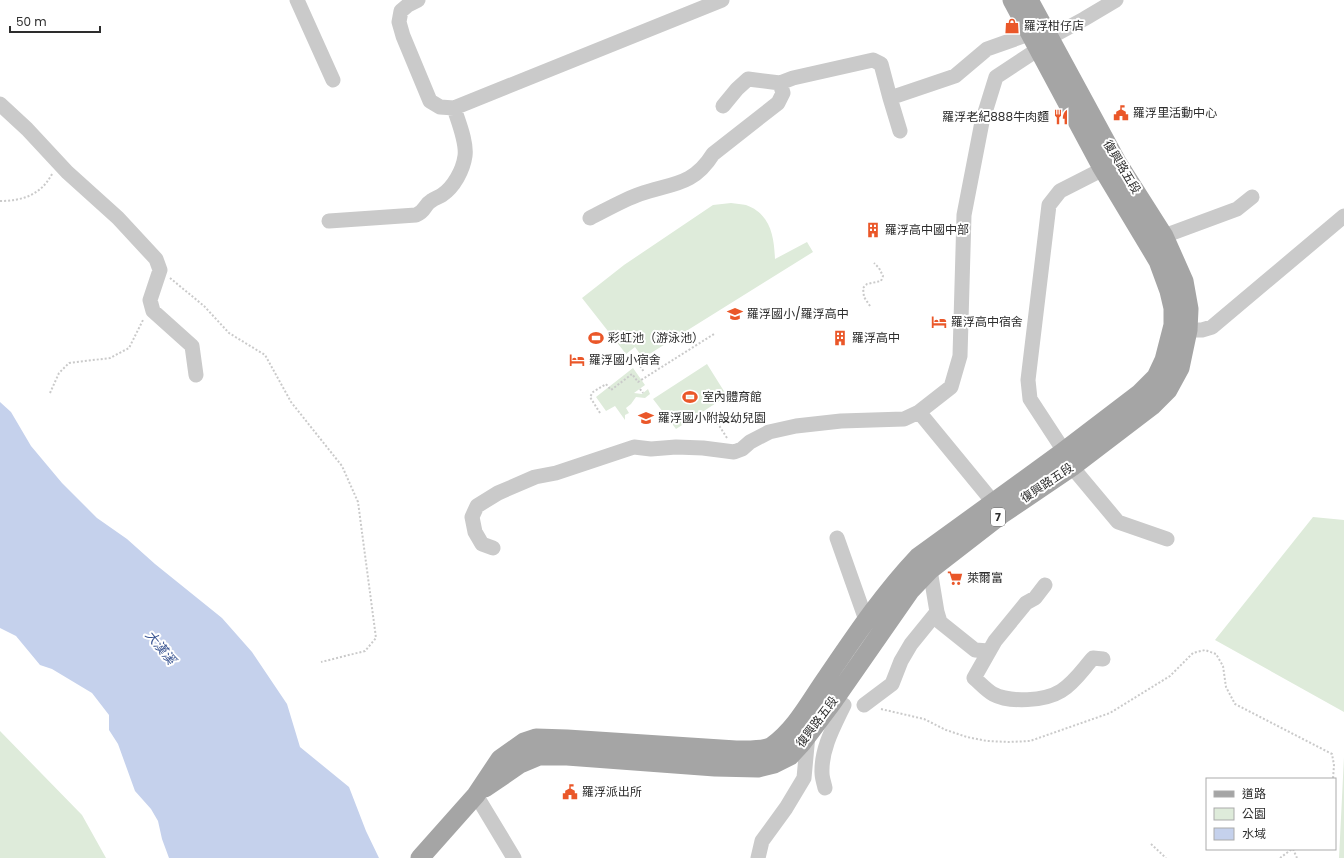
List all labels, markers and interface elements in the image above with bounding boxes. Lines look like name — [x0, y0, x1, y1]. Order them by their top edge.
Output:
scale bar — [10, 8, 100, 34]
text: 50 m — [16, 13, 47, 30]
shop icon: 羅浮柑仔店 — [1003, 17, 1021, 35]
place label: 羅浮柑仔店 — [1024, 17, 1084, 34]
public building icon: 羅浮里活動中心 — [1112, 104, 1130, 122]
place label: 羅浮里活動中心 — [1133, 104, 1217, 121]
place label: 羅浮老紀888牛肉麵 — [942, 108, 1049, 125]
restaurant icon: 羅浮老紀888牛肉麵 — [1052, 108, 1070, 126]
street label: 復興路五段 — [1100, 137, 1145, 197]
building icon: 羅浮高中國中部 — [864, 221, 882, 239]
place label: 羅浮高中國中部 — [885, 221, 969, 238]
school or university icon: 羅浮國小/羅浮高中 — [726, 305, 744, 323]
place label: 羅浮國小/羅浮高中 — [747, 305, 849, 322]
hotel icon: 羅浮高中宿舍 — [930, 313, 948, 331]
place label: 羅浮高中宿舍 — [951, 313, 1023, 330]
sports icon: 彩虹池（游泳池） — [587, 329, 605, 347]
place label: 彩虹池（游泳池） — [608, 329, 704, 346]
building icon: 羅浮高中 — [831, 329, 849, 347]
place label: 羅浮高中 — [852, 329, 900, 346]
hotel icon: 羅浮國小宿舍 — [568, 351, 586, 369]
place label: 羅浮國小宿舍 — [589, 351, 661, 368]
sports icon: 室內體育館 — [681, 388, 699, 406]
place label: 室內體育館 — [702, 388, 762, 405]
school or university icon: 羅浮國小附設幼兒園 — [637, 409, 655, 427]
place label: 羅浮國小附設幼兒園 — [658, 409, 766, 426]
street label: 復興路五段 — [1017, 459, 1076, 506]
road number: 7 — [991, 508, 1005, 526]
supermarket icon: 萊爾富 — [946, 569, 964, 587]
place label: 萊爾富 — [967, 569, 1003, 586]
water label: 大漢溪 — [141, 626, 182, 670]
street label: 復興路五段 — [792, 693, 841, 751]
legend — [1206, 778, 1336, 850]
public building icon: 羅浮派出所 — [561, 783, 579, 801]
place label: 羅浮派出所 — [582, 783, 642, 800]
text: 道路 — [1242, 785, 1266, 802]
text: 公園 — [1242, 805, 1266, 822]
text: 水域 — [1242, 825, 1266, 842]

